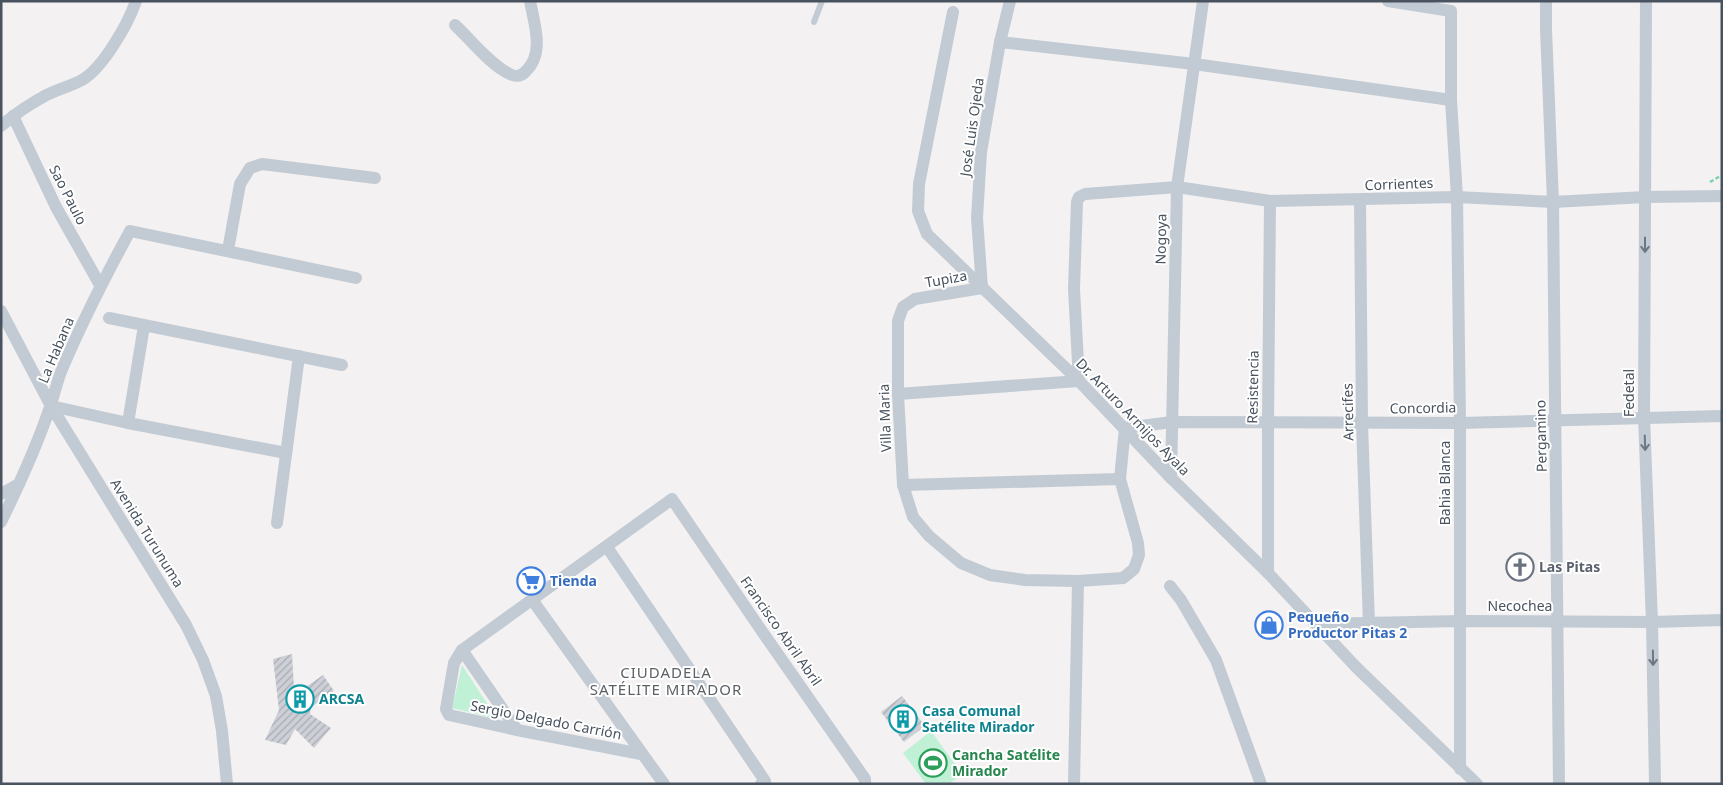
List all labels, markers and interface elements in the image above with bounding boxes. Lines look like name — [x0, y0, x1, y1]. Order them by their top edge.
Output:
street label: José Luis Ojeda — [955, 76, 988, 179]
street label: Sao Paulo — [45, 162, 92, 228]
street label: Corrientes — [1364, 173, 1434, 194]
street label: Nogoya — [1151, 213, 1170, 265]
one-way arrow — [1640, 237, 1650, 253]
street label: Tupiza — [923, 265, 968, 292]
street label: La Habana — [33, 314, 78, 386]
street label: Resistencia — [1242, 350, 1263, 424]
street label: Dr. Arturo Armijos Ayala — [1072, 354, 1195, 480]
street label: Fedetal — [1619, 369, 1638, 417]
street label: Villa Maria — [874, 383, 895, 453]
street label: Arrecifes — [1337, 383, 1358, 441]
street label: Concordia — [1389, 397, 1457, 418]
street label: Pergamino — [1530, 400, 1551, 472]
one-way arrow — [1640, 434, 1650, 451]
street label: Bahia Blanca — [1435, 441, 1454, 525]
street label: Avenida Turunuma — [106, 475, 189, 591]
church icon: Las Pitas — [1505, 552, 1535, 582]
place label: Las Pitas — [1539, 557, 1600, 576]
supermarket icon: Tienda — [516, 566, 546, 596]
place label: Tienda — [550, 571, 597, 590]
street label: Francisco Abril Abril — [736, 572, 826, 689]
street label: Necochea — [1488, 596, 1552, 615]
place label: Pequeño Productor Pitas 2 — [1288, 607, 1407, 642]
shop icon: Pequeño Productor Pitas 2 — [1254, 610, 1284, 640]
one-way arrow — [1648, 649, 1657, 665]
district label: CIUDADELA SATÉLITE MIRADOR — [590, 662, 742, 699]
building icon: ARCSA — [285, 684, 315, 714]
place label: ARCSA — [319, 689, 365, 708]
street label: Sergio Delgado Carrión — [469, 696, 623, 743]
place label: Casa Comunal Satélite Mirador — [922, 701, 1035, 736]
building icon: Casa Comunal Satélite Mirador — [888, 704, 918, 734]
place label: Cancha Satélite Mirador — [952, 745, 1060, 780]
sports icon: Cancha Satélite Mirador — [918, 748, 948, 778]

